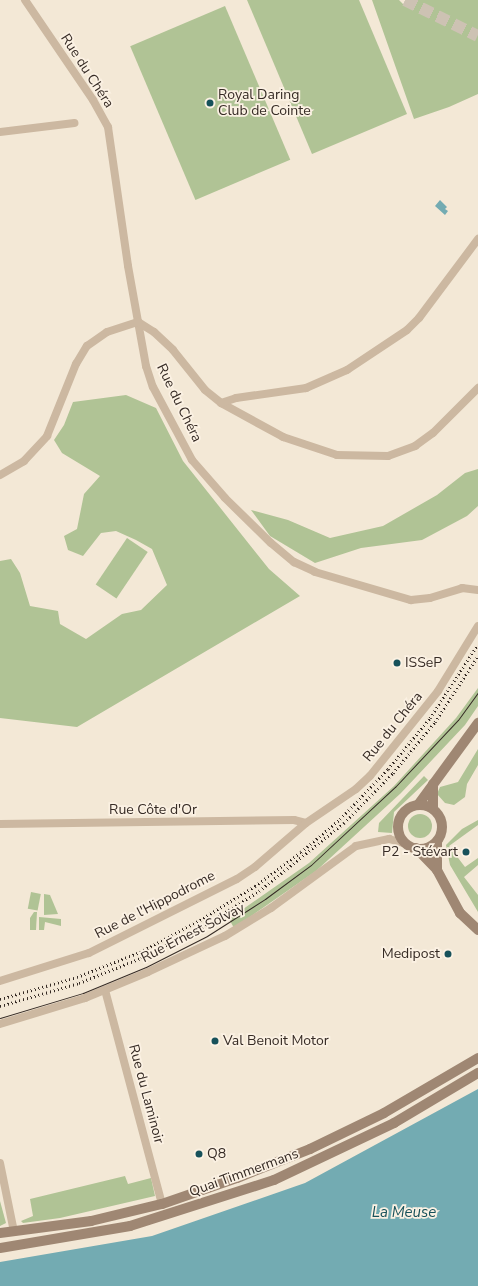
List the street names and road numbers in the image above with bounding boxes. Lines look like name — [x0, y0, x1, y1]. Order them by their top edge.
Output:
street label: Rue du Chéra — [57, 31, 117, 111]
street label: Rue du Chéra — [153, 361, 205, 445]
street label: Rue du Chéra — [360, 689, 426, 765]
street label: Rue Côte d'Or — [109, 802, 197, 818]
street label: Rue de l'Hippodrome — [92, 867, 218, 943]
street label: Rue Ernest Solvay — [138, 900, 248, 966]
street label: Rue du Laminoir — [125, 1043, 167, 1145]
street label: Quai Timmermans — [187, 1145, 301, 1201]

